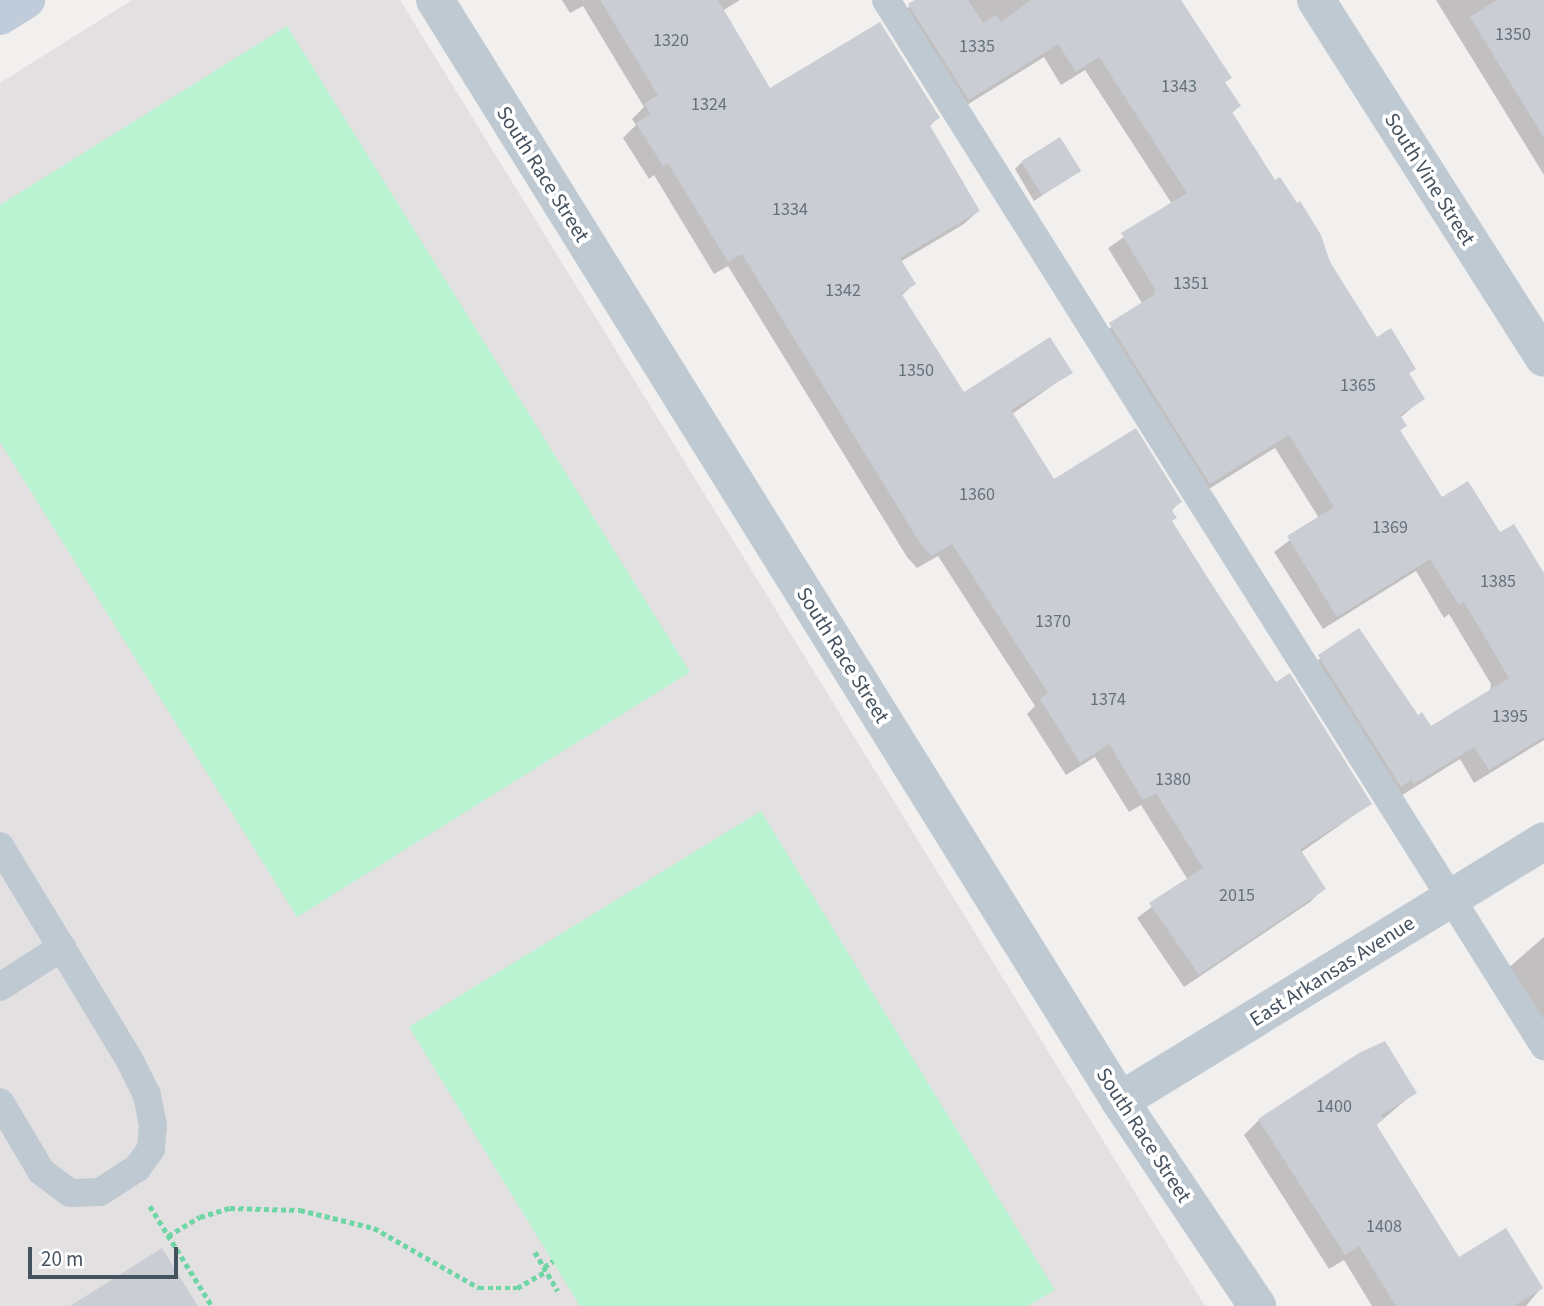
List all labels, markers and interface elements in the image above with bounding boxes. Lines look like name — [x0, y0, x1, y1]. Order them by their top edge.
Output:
house number: 1350 — [1495, 24, 1531, 46]
house number: 1320 — [653, 30, 689, 52]
house number: 1335 — [959, 36, 995, 58]
house number: 1343 — [1161, 76, 1197, 98]
house number: 1324 — [691, 94, 727, 116]
street label: South Race Street — [491, 101, 595, 247]
street label: South Vine Street — [1379, 108, 1481, 250]
house number: 1334 — [772, 199, 808, 221]
house number: 1351 — [1173, 273, 1209, 295]
house number: 1342 — [825, 280, 861, 302]
house number: 1350 — [898, 360, 934, 382]
house number: 1365 — [1340, 375, 1376, 397]
house number: 1360 — [959, 484, 995, 506]
house number: 1369 — [1372, 517, 1408, 539]
house number: 1385 — [1480, 571, 1516, 593]
street label: South Race Street — [791, 582, 895, 728]
house number: 1370 — [1035, 611, 1071, 633]
house number: 1374 — [1090, 689, 1126, 711]
house number: 1395 — [1492, 706, 1528, 728]
house number: 1380 — [1155, 769, 1191, 791]
house number: 2015 — [1219, 885, 1255, 907]
street label: East Arkansas Avenue — [1245, 910, 1419, 1032]
street label: South Race Street — [1091, 1063, 1197, 1207]
house number: 1400 — [1316, 1096, 1352, 1118]
house number: 1408 — [1366, 1216, 1402, 1238]
scale bar — [32, 1232, 182, 1276]
text: 20 m — [41, 1244, 83, 1274]

